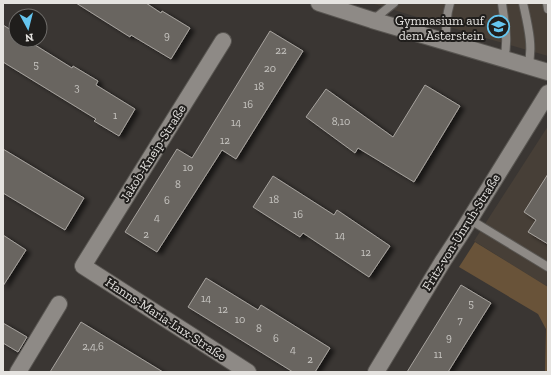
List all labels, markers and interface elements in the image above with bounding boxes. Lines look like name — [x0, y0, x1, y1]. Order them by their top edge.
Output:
north arrow — [8, 8, 48, 48]
place label: Gymnasium auf dem Asterstein — [395, 13, 485, 43]
school or university icon: Gymnasium auf dem Asterstein — [486, 14, 512, 40]
house number: 9 — [164, 29, 170, 42]
text: N — [24, 30, 34, 44]
house number: 22 — [275, 44, 287, 57]
house number: 5 — [33, 58, 39, 71]
house number: 20 — [264, 62, 276, 75]
house number: 18 — [254, 80, 264, 93]
house number: 3 — [74, 81, 80, 94]
house number: 16 — [243, 98, 253, 111]
street label: Jakob-Kneip-Straße — [117, 102, 189, 204]
house number: 1 — [113, 109, 118, 122]
house number: 8,10 — [332, 115, 350, 128]
house number: 14 — [231, 116, 241, 129]
house number: 12 — [220, 134, 230, 147]
house number: 10 — [183, 161, 193, 174]
street label: Fritz-von-Unruh-Straße — [419, 171, 503, 293]
house number: 8 — [175, 178, 181, 191]
house number: 18 — [269, 193, 279, 206]
house number: 6 — [164, 194, 170, 207]
house number: 16 — [293, 208, 303, 221]
house number: 4 — [154, 211, 160, 224]
house number: 2 — [143, 228, 149, 241]
house number: 14 — [335, 229, 345, 242]
house number: 12 — [361, 246, 371, 259]
street label: Hanns-Maria-Lux-Straße — [103, 274, 229, 364]
house number: 14 — [201, 292, 211, 305]
house number: 5 — [468, 297, 474, 310]
house number: 12 — [218, 303, 228, 316]
house number: 10 — [235, 313, 245, 326]
house number: 7 — [457, 314, 463, 327]
house number: 8 — [256, 322, 262, 335]
house number: 9 — [446, 331, 452, 344]
house number: 6 — [273, 332, 279, 345]
house number: 2,4,6 — [82, 340, 104, 353]
house number: 4 — [290, 343, 296, 356]
house number: 11 — [434, 348, 443, 361]
house number: 2 — [307, 353, 313, 366]

